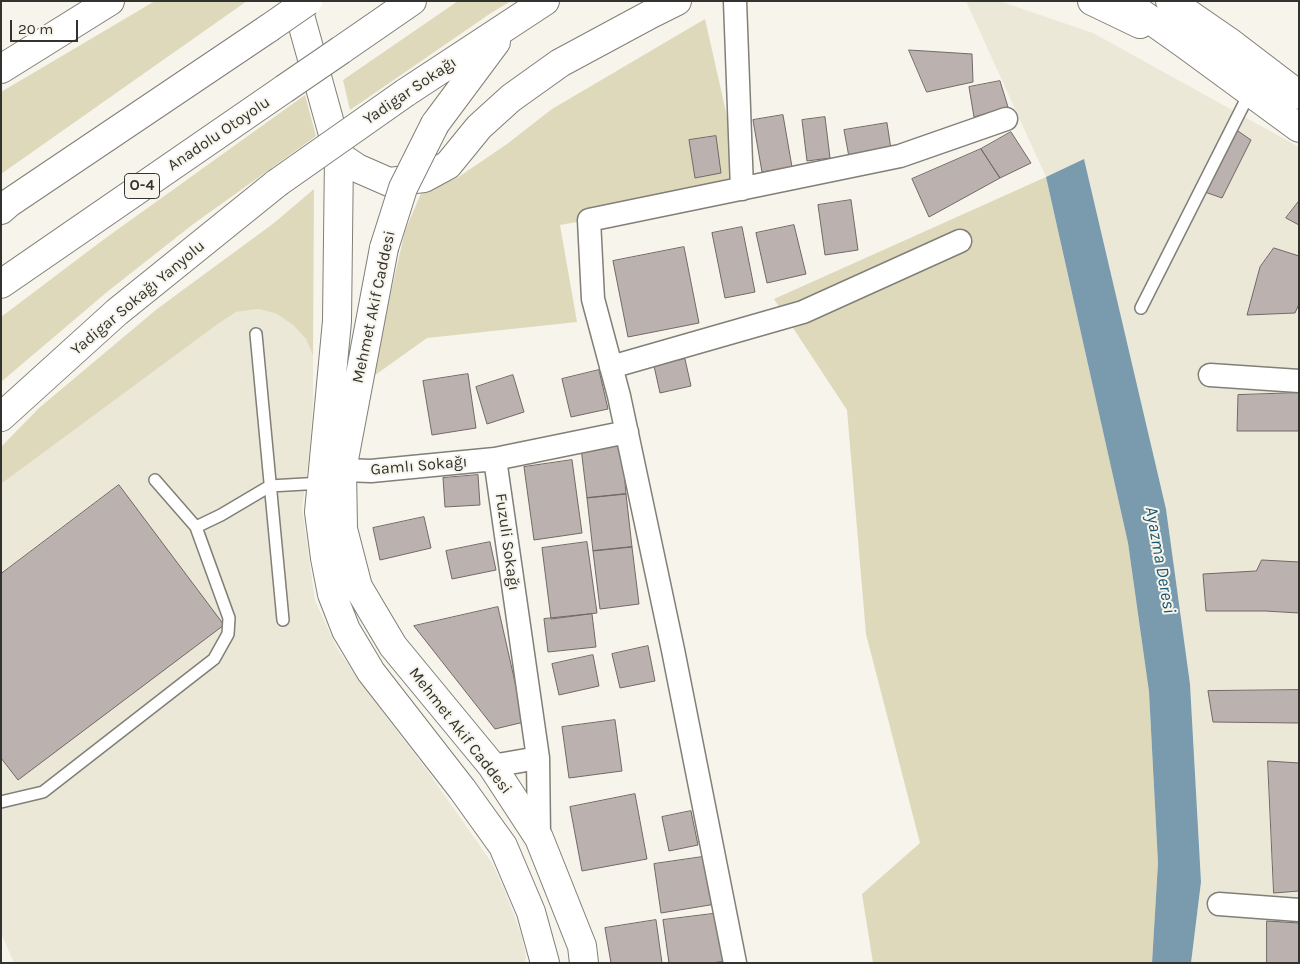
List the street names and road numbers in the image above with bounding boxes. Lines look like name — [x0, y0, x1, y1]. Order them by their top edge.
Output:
street label: Yadigar Sokağı — [360, 53, 460, 129]
street label: Anadolu Otoyolu — [164, 93, 274, 175]
road number: O-4 — [124, 174, 160, 198]
street label: Mehmet Akif Caddesi — [348, 229, 400, 385]
street label: Yadigar Sokağı Yanyolu — [67, 236, 209, 360]
street label: Gamlı Sokağı — [370, 452, 468, 480]
street label: Fuzuli Sokağı — [491, 492, 523, 592]
street label: Mehmet Akif Caddesi — [405, 664, 515, 798]

